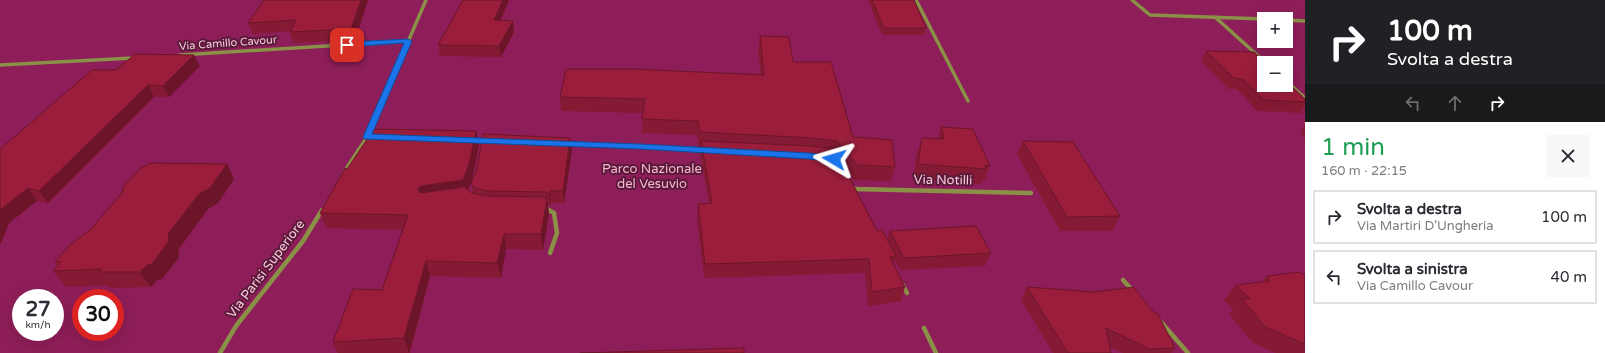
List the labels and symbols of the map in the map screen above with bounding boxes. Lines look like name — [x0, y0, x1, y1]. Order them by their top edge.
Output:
pin — [330, 28, 364, 62]
street label: Via Camillo Cavour — [179, 33, 278, 53]
position arrow — [813, 138, 855, 180]
park label: Parco Nazionale del Vesuvio — [602, 161, 702, 192]
street label: Via Notilli — [913, 171, 973, 189]
street label: Via Parisi Superiore — [224, 217, 308, 321]
speed limit sign: 30 — [72, 289, 124, 341]

